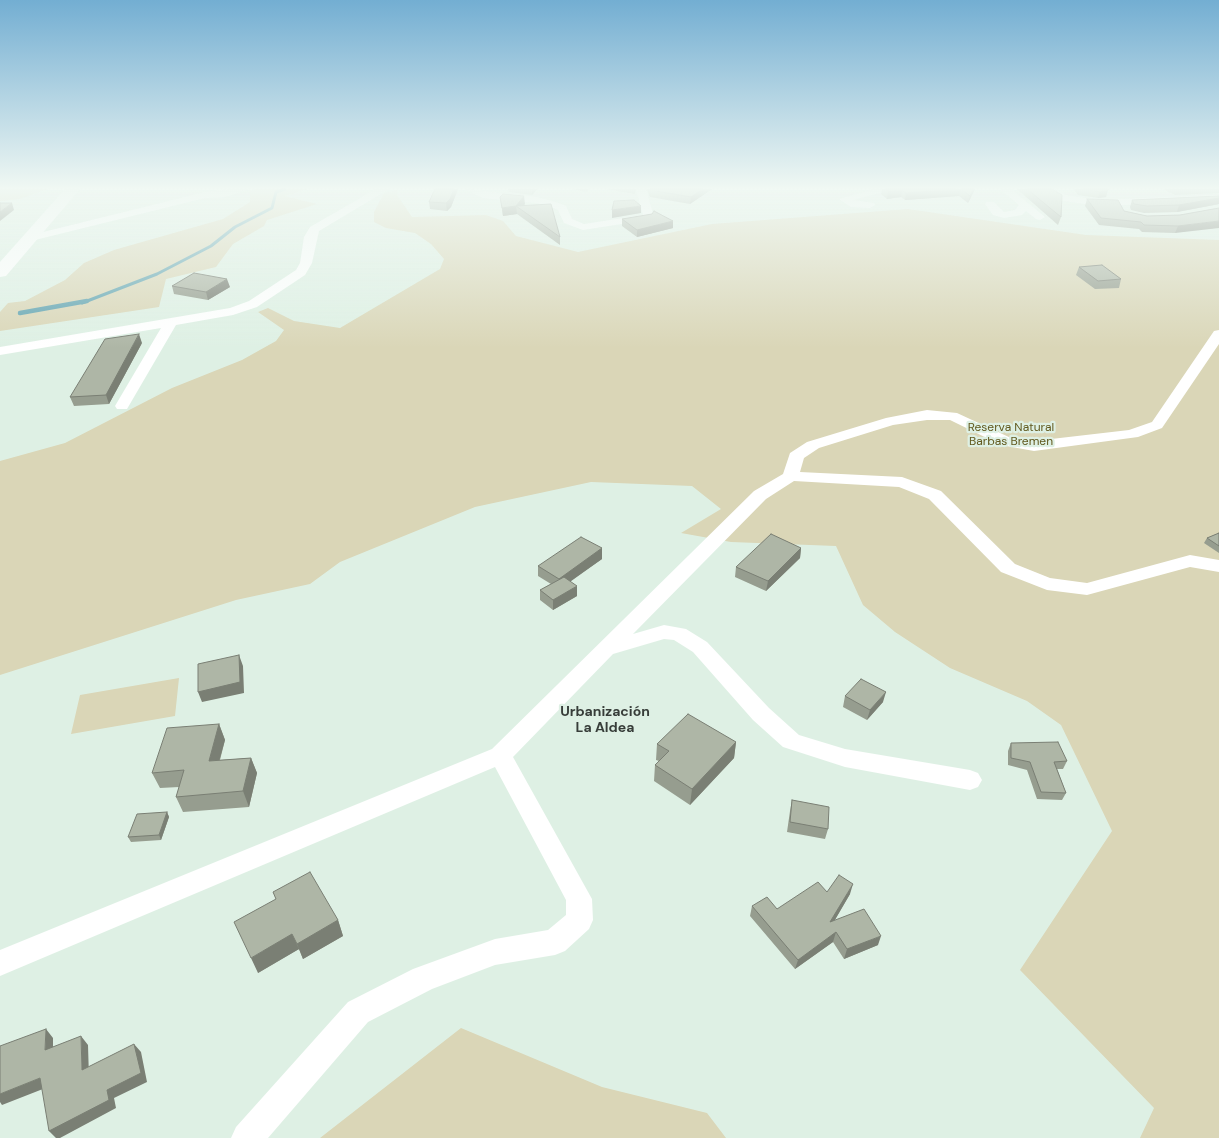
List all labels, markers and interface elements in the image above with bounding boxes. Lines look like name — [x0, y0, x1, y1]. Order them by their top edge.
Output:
park label: Reserva Natural Barbas Bremen — [968, 421, 1054, 449]
district label: Urbanización La Aldea — [560, 704, 650, 736]

